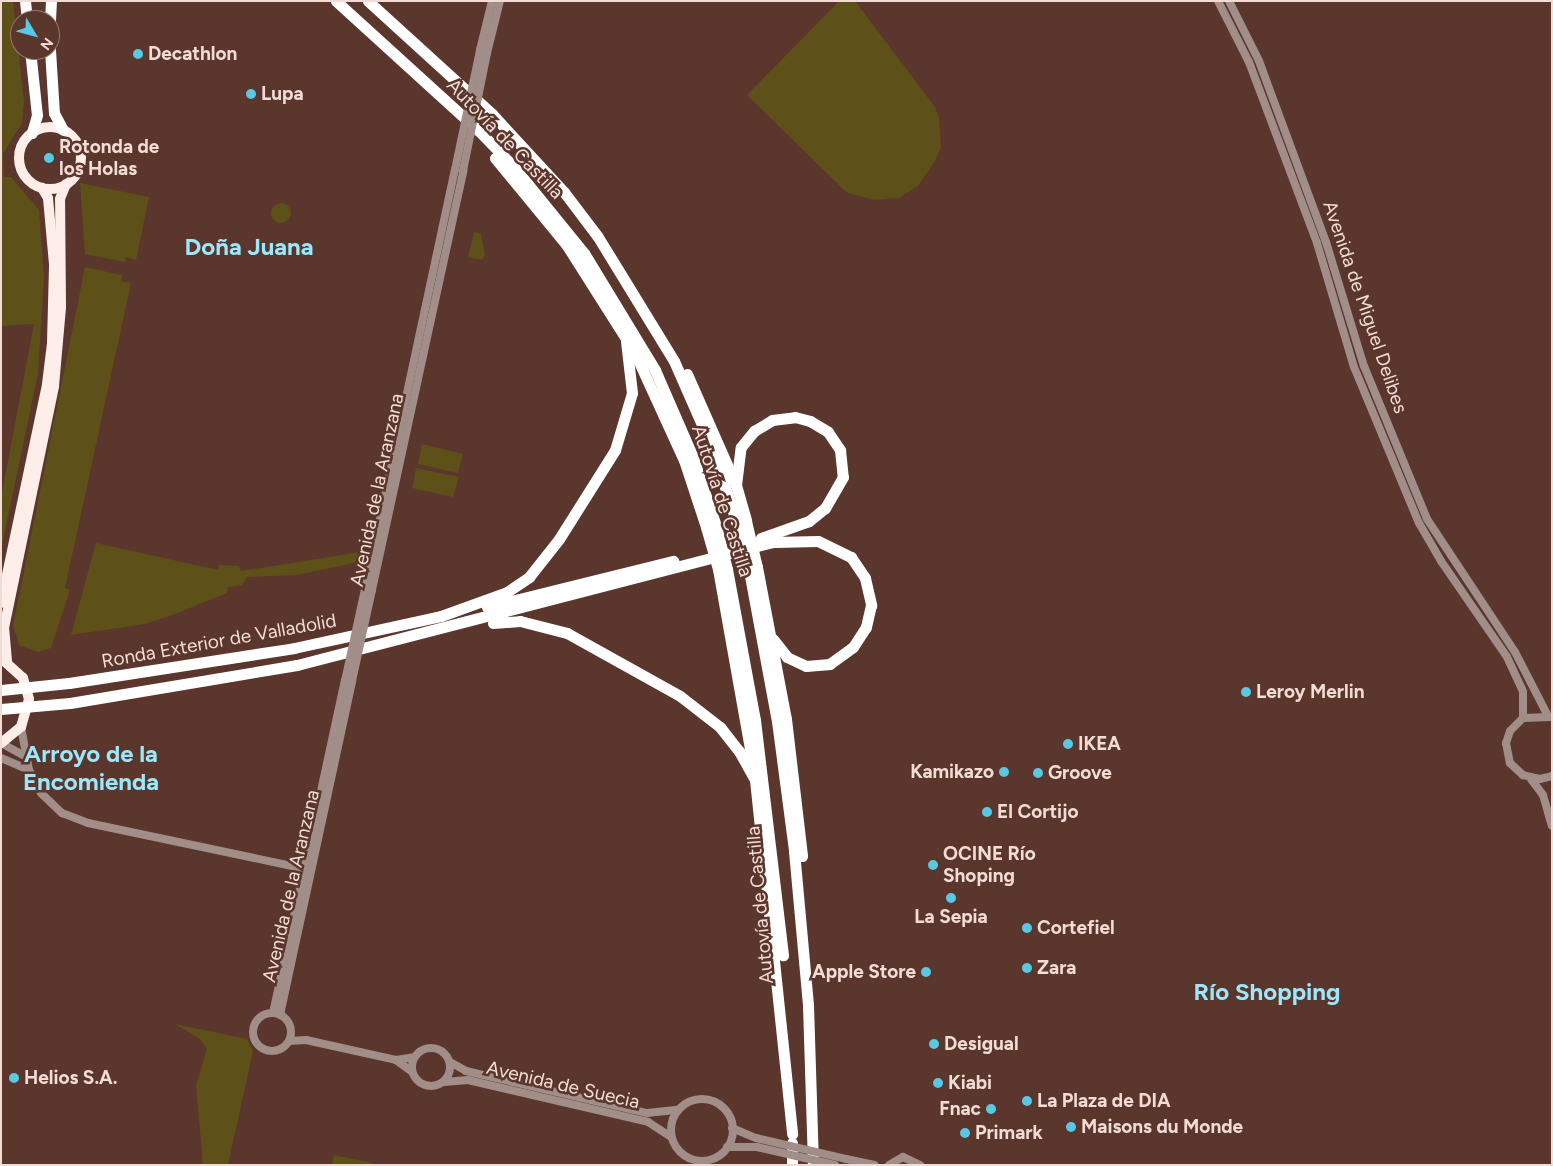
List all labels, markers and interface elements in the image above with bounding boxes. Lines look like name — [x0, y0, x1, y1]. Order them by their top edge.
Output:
north arrow — [10, 10, 60, 60]
text: N — [37, 34, 57, 53]
place label: Decathlon — [148, 43, 237, 65]
marker: Decathlon — [132, 48, 144, 60]
street label: Autovía de Castilla — [442, 74, 568, 204]
place label: Lupa — [261, 83, 304, 105]
marker: Lupa — [245, 88, 257, 100]
place label: Rotonda de los Holas — [59, 136, 159, 180]
marker: Rotonda de los Holas — [43, 152, 55, 164]
street label: Avenida de Miguel Delibes — [1318, 198, 1412, 416]
district label: Doña Juana — [185, 233, 313, 261]
street label: Avenida de la Aranzana — [345, 391, 409, 589]
street label: Autovía de Castilla — [687, 422, 757, 580]
street label: Ronda Exterior de Valladolid — [100, 609, 338, 673]
place label: Leroy Merlin — [1256, 681, 1364, 703]
marker: Leroy Merlin — [1240, 686, 1252, 698]
place label: IKEA — [1078, 733, 1121, 755]
marker: IKEA — [1062, 738, 1074, 750]
district label: Arroyo de la Encomienda — [23, 740, 159, 796]
place label: Kamikazo — [910, 761, 994, 783]
place label: Groove — [1048, 762, 1112, 784]
marker: Kamikazo — [998, 766, 1010, 778]
marker: Groove — [1032, 767, 1044, 779]
street label: Avenida de la Aranzana — [258, 788, 324, 984]
place label: El Cortijo — [997, 801, 1079, 823]
marker: El Cortijo — [981, 806, 993, 818]
street label: Autovía de Castilla — [742, 825, 778, 985]
place label: OCINE Río Shoping — [943, 843, 1036, 887]
marker: OCINE Río Shoping — [927, 859, 939, 871]
marker: La Sepia — [945, 892, 957, 904]
place label: La Sepia — [914, 906, 988, 928]
place label: Cortefiel — [1037, 917, 1115, 939]
marker: Cortefiel — [1021, 922, 1033, 934]
place label: Zara — [1037, 957, 1076, 979]
place label: Apple Store — [812, 961, 916, 983]
marker: Zara — [1021, 962, 1033, 974]
marker: Apple Store — [920, 966, 932, 978]
district label: Río Shopping — [1194, 978, 1340, 1006]
place label: Desigual — [944, 1033, 1019, 1055]
marker: Desigual — [928, 1038, 940, 1050]
street label: Avenida de Suecia — [484, 1056, 642, 1114]
place label: Helios S.A. — [24, 1067, 117, 1089]
marker: Helios S.A. — [8, 1072, 20, 1084]
place label: Kiabi — [948, 1072, 992, 1094]
marker: Kiabi — [932, 1077, 944, 1089]
place label: La Plaza de DIA — [1037, 1090, 1171, 1112]
marker: La Plaza de DIA — [1021, 1095, 1033, 1107]
place label: Fnac — [939, 1098, 981, 1120]
marker: Fnac — [985, 1103, 997, 1115]
place label: Maisons du Monde — [1081, 1116, 1243, 1138]
marker: Maisons du Monde — [1065, 1121, 1077, 1133]
place label: Primark — [975, 1122, 1043, 1144]
marker: Primark — [959, 1127, 971, 1139]

